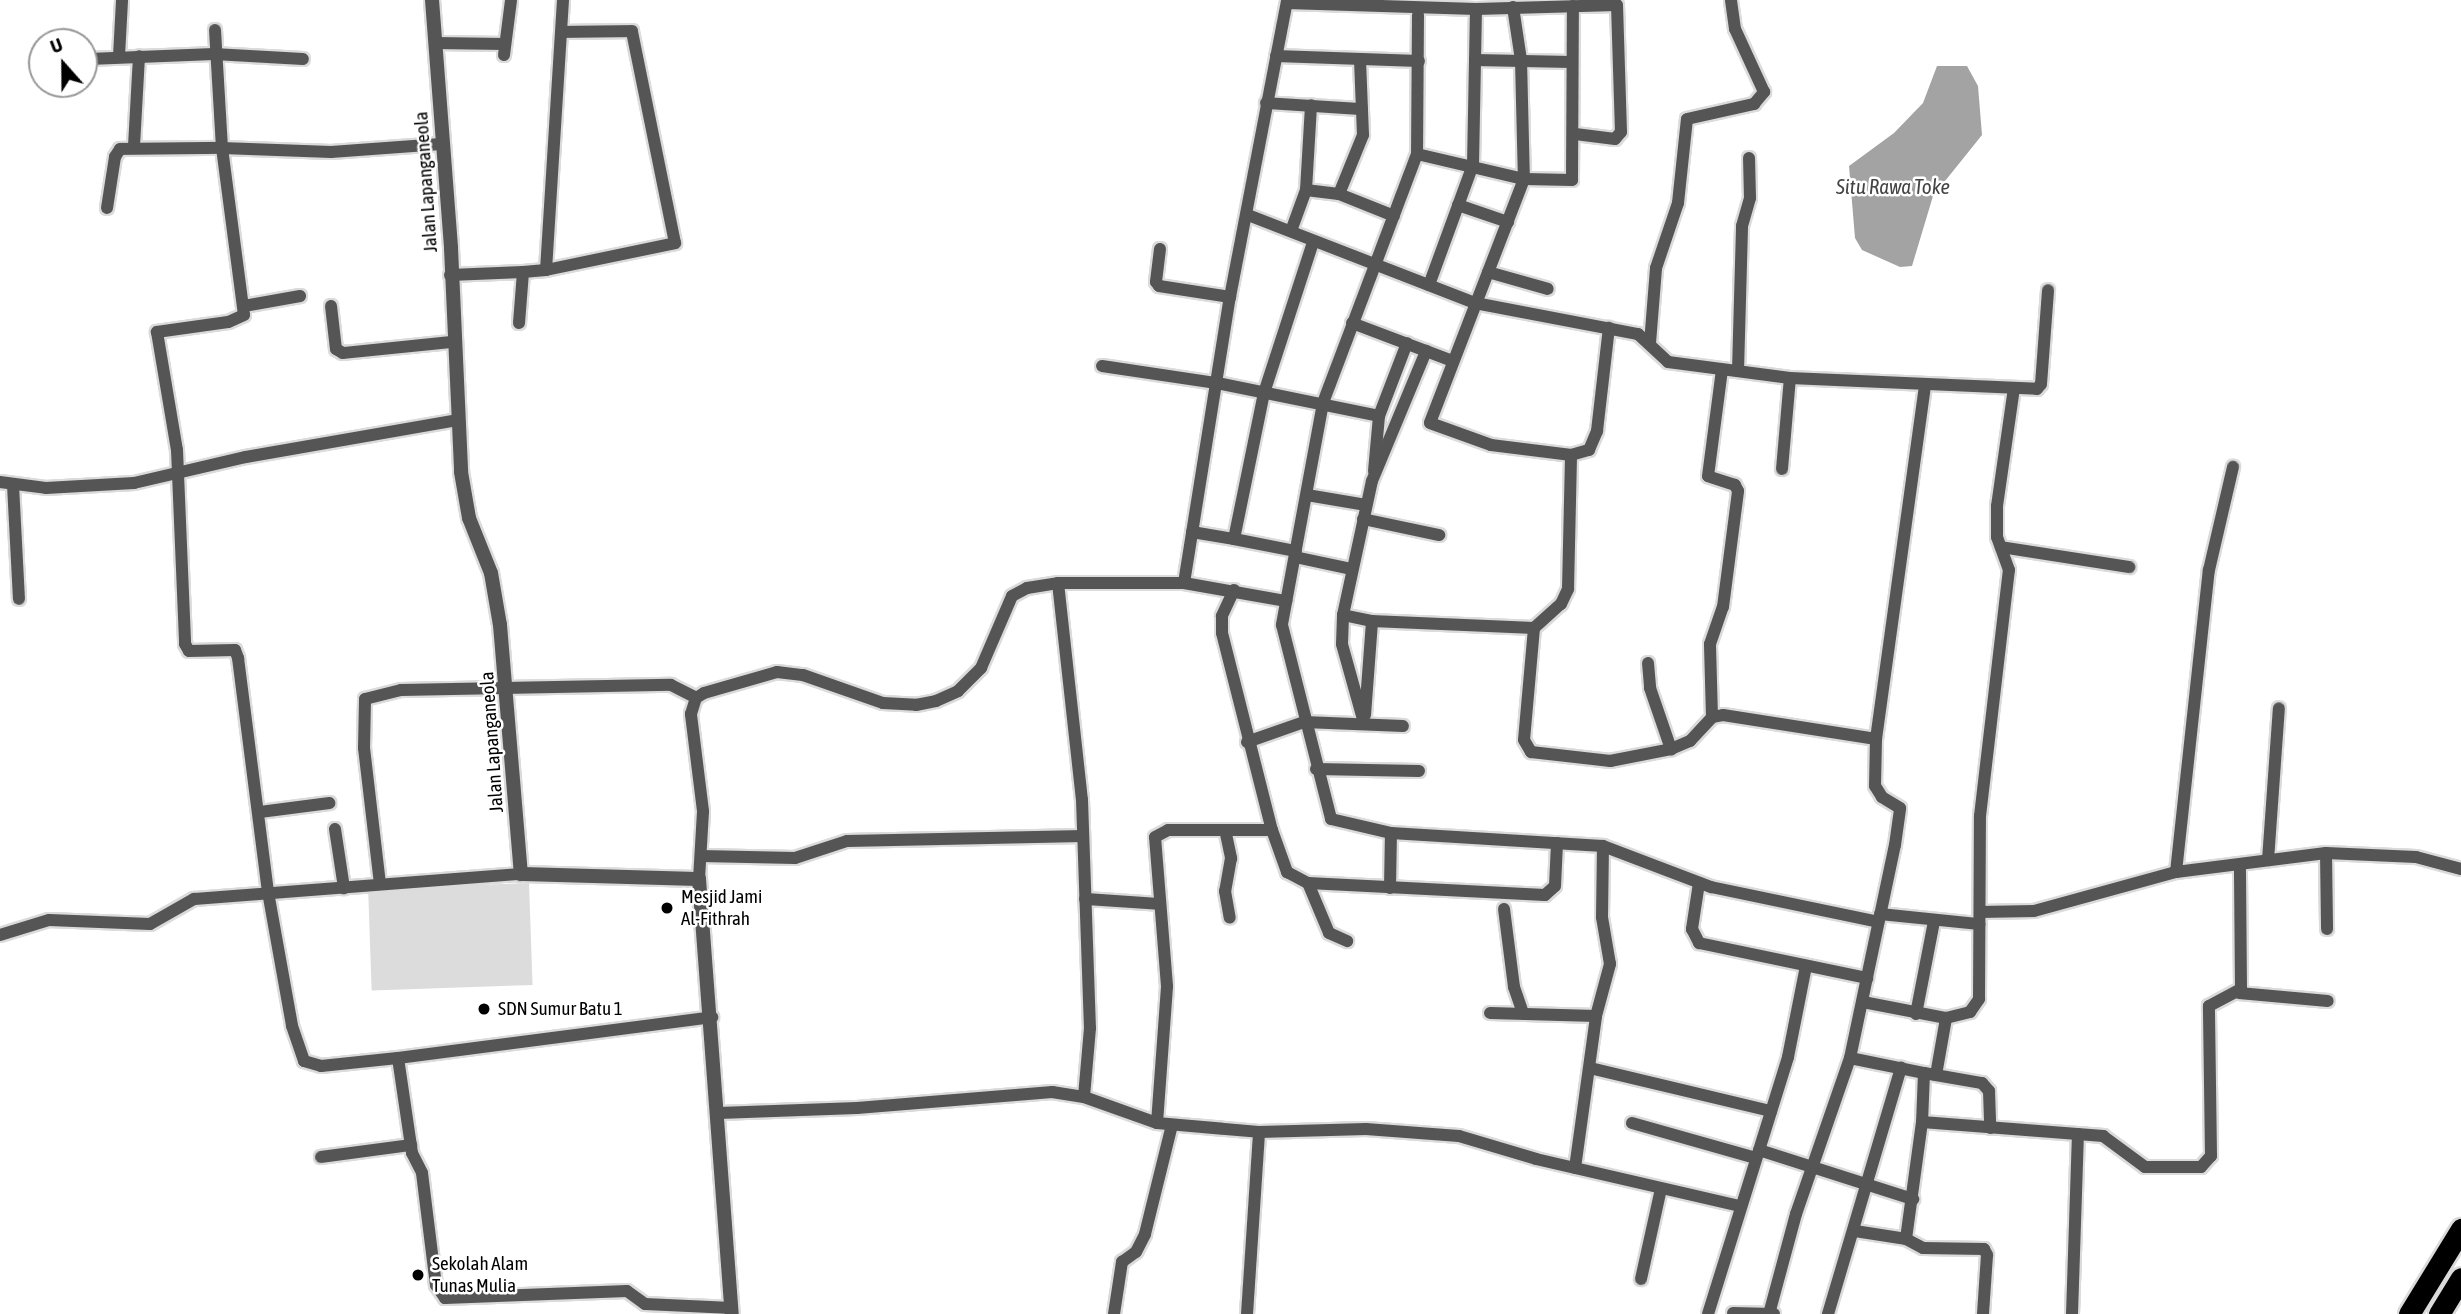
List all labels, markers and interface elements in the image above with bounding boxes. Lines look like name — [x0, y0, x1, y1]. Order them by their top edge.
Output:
north arrow — [28, 28, 98, 98]
text: U — [47, 33, 65, 58]
street label: Jalan Lapanganeola — [410, 111, 442, 253]
water label: Situ Rawa Toke — [1836, 173, 1950, 199]
street label: Jalan Lapanganeola — [476, 671, 508, 813]
place label: Mesjid Jami Al-Fithrah — [681, 886, 762, 930]
marker: Mesjid Jami Al-Fithrah — [659, 900, 675, 916]
place label: SDN Sumur Batu 1 — [498, 998, 623, 1020]
marker: SDN Sumur Batu 1 — [476, 1001, 492, 1017]
place label: Sekolah Alam Tunas Mulia — [432, 1253, 528, 1297]
marker: Sekolah Alam Tunas Mulia — [410, 1267, 426, 1283]

